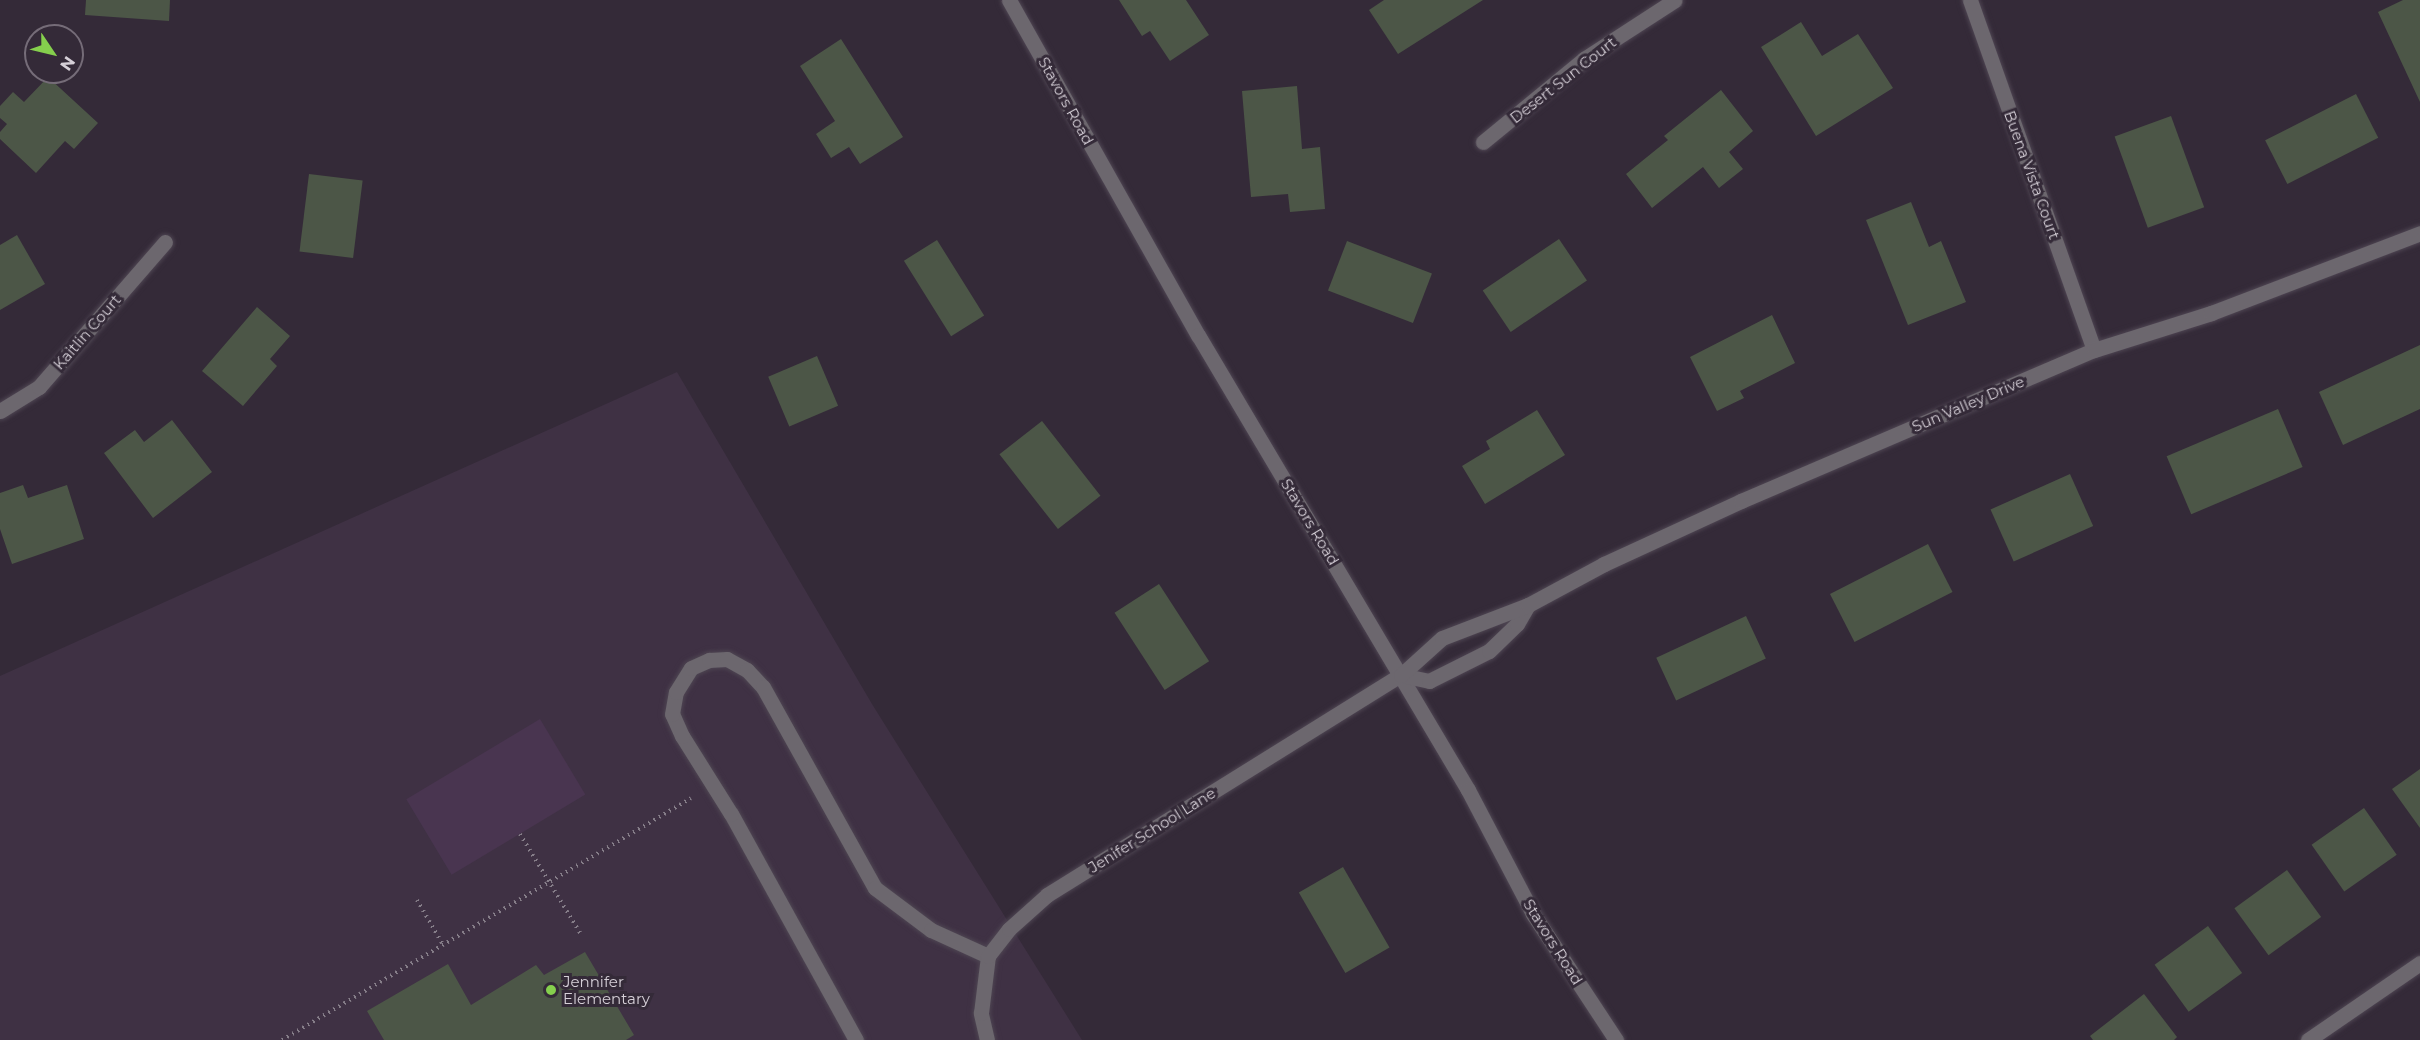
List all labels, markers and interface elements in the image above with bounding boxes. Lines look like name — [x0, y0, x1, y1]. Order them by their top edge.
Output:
north arrow — [24, 24, 84, 84]
street label: Desert Sun Court — [1506, 33, 1620, 127]
text: N — [56, 53, 79, 74]
street label: Stavors Road — [1034, 54, 1098, 148]
street label: Buena Vista Court — [2000, 108, 2064, 242]
street label: Kaitlin Court — [50, 291, 124, 373]
street label: Sun Valley Drive — [1909, 372, 2027, 436]
street label: Stavors Road — [1277, 476, 1343, 568]
street label: Jenifer School Lane — [1085, 784, 1219, 876]
street label: Stavors Road — [1520, 896, 1586, 988]
place label: Jennifer Elementary — [563, 972, 650, 1007]
marker: Jennifer Elementary — [544, 983, 558, 997]

